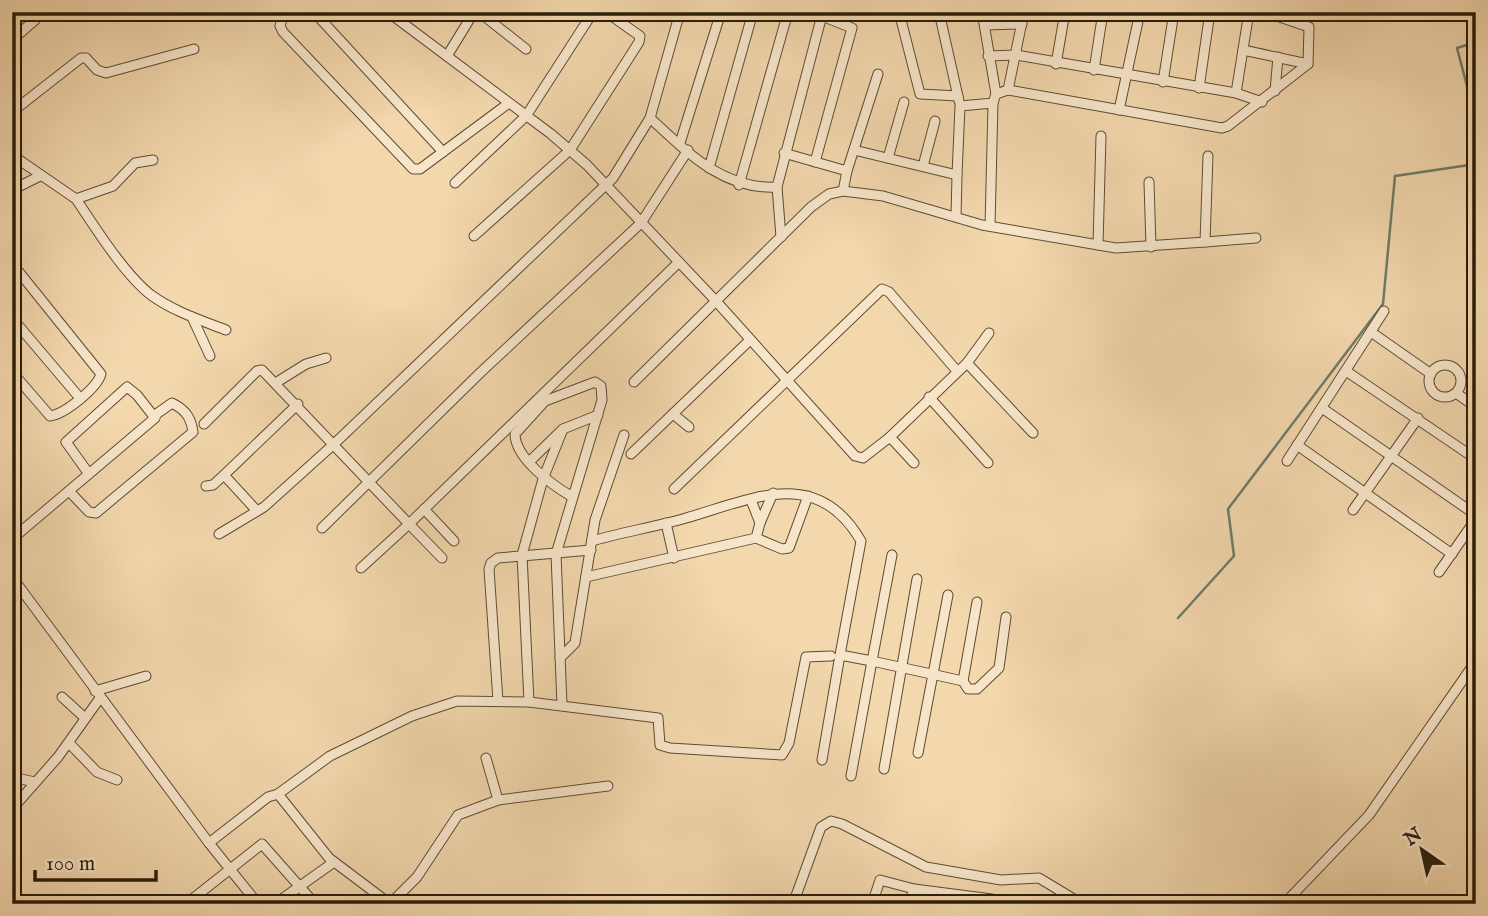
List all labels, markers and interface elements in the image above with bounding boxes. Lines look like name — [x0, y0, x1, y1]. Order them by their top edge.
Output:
north arrow — [1386, 814, 1456, 884]
text: N — [1399, 823, 1428, 853]
scale bar — [35, 839, 156, 883]
text: 100 m — [46, 851, 95, 878]

